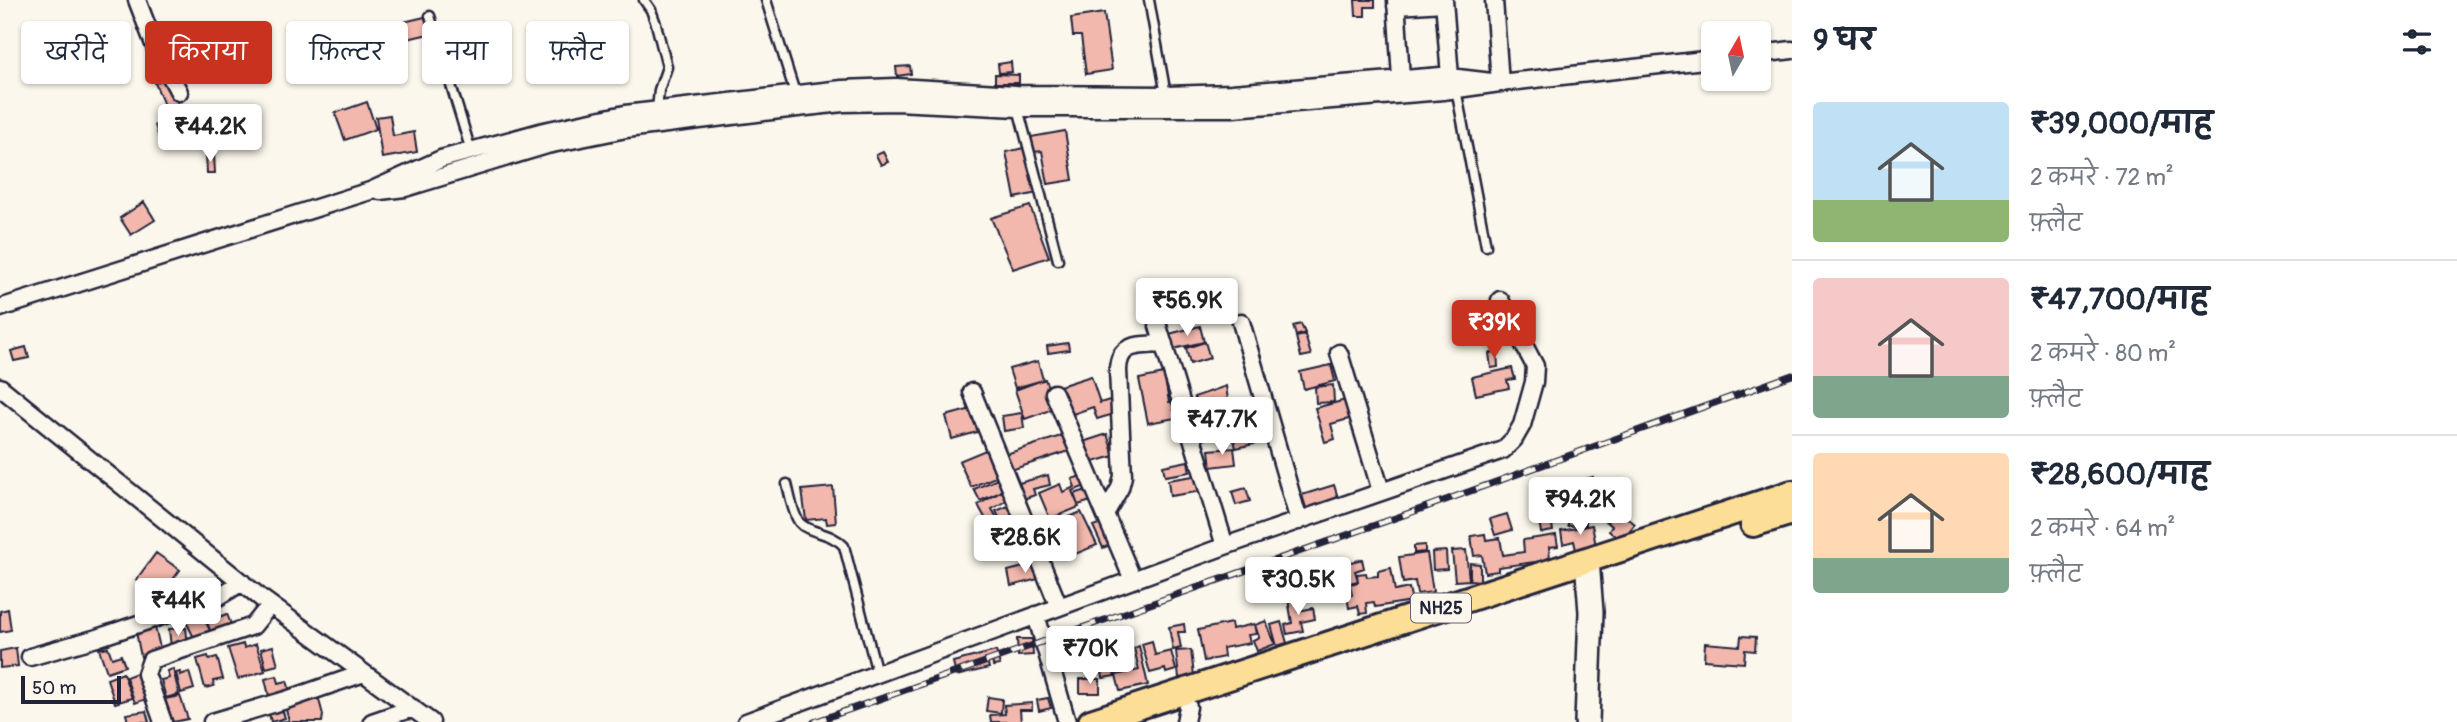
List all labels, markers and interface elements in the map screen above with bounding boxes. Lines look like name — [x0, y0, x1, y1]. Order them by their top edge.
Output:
chip: खरीदें — [21, 21, 131, 84]
chip: किराया — [145, 21, 272, 84]
chip: फ़िल्टर — [286, 21, 408, 84]
chip: नया — [422, 21, 512, 84]
chip: फ़्लैट — [526, 21, 629, 84]
north arrow — [1701, 21, 1771, 91]
map controls — [1701, 21, 1771, 91]
text: 9 घर — [1813, 22, 1875, 59]
icon: filters — [2398, 23, 2436, 61]
pin: ₹44.2K — [153, 104, 267, 164]
text: ₹39,000/माह — [2030, 105, 2213, 142]
text: ₹44.2K — [174, 112, 246, 141]
icon: home — [1869, 130, 1953, 214]
text: 2 कमरे · 72 m² — [2030, 163, 2174, 192]
text: फ़्लैट — [2030, 209, 2082, 238]
pin: ₹56.9K — [1130, 278, 1244, 338]
text: ₹47,700/माह — [2030, 281, 2209, 318]
text: ₹56.9K — [1152, 286, 1222, 315]
pin: ₹39K — [1453, 300, 1535, 360]
icon: home — [1869, 306, 1953, 390]
text: ₹39K — [1468, 308, 1520, 337]
text: 2 कमरे · 80 m² — [2030, 339, 2176, 368]
text: फ़्लैट — [2030, 385, 2082, 414]
pin: ₹47.7K — [1165, 398, 1279, 457]
text: ₹47.7K — [1187, 405, 1257, 434]
text: ₹28,600/माह — [2030, 456, 2209, 493]
pin: ₹94.2K — [1523, 477, 1637, 537]
icon: home — [1869, 481, 1953, 565]
text: ₹94.2K — [1545, 485, 1615, 514]
text: 2 कमरे · 64 m² — [2030, 514, 2175, 543]
pin: ₹28.6K — [968, 516, 1082, 575]
text: ₹28.6K — [990, 523, 1060, 552]
pin: ₹30.5K — [1241, 558, 1355, 617]
text: फ़्लैट — [2030, 560, 2082, 589]
text: ₹30.5K — [1261, 565, 1335, 594]
pin: ₹44K — [137, 578, 219, 638]
text: ₹44K — [151, 586, 205, 615]
road number: NH25 — [1411, 594, 1471, 622]
pin: ₹70K — [1049, 626, 1131, 686]
text: ₹70K — [1062, 634, 1118, 663]
scale bar — [21, 673, 121, 705]
text: 50 m — [32, 676, 76, 700]

